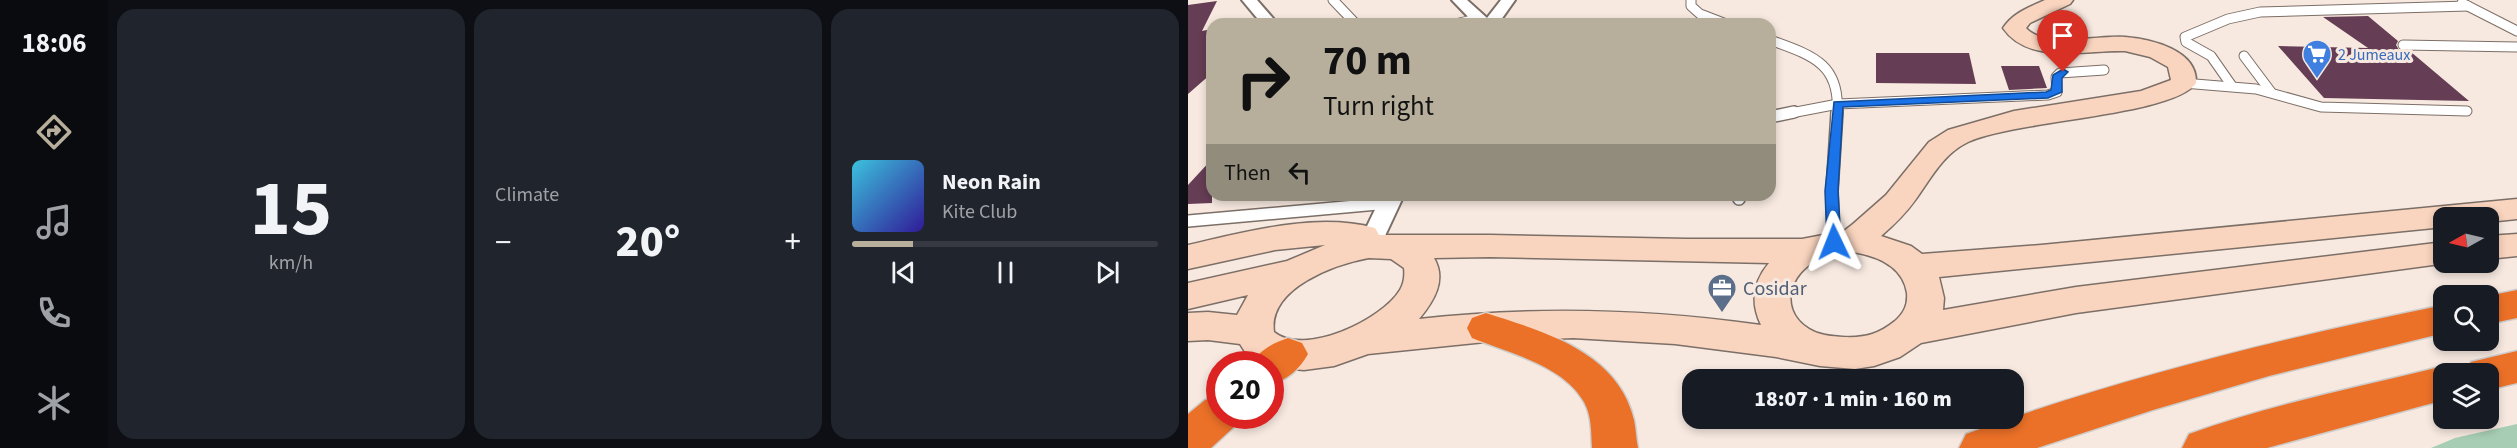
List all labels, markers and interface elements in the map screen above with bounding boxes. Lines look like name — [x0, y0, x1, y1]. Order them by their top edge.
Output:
pin — [2037, 10, 2088, 72]
icon: arrive — [2046, 19, 2079, 52]
text: 18:06 — [21, 24, 87, 63]
text: 70 m — [1323, 31, 1412, 91]
supermarket icon: 2 Jumeaux — [2301, 38, 2333, 80]
icon: right — [1224, 42, 1302, 120]
place label: 2 Jumeaux — [2338, 44, 2410, 66]
text: Turn right — [1323, 87, 1434, 126]
icon: directions — [33, 111, 75, 153]
text: 15 — [250, 154, 332, 265]
icon: left — [1283, 156, 1316, 189]
text: Then — [1224, 157, 1271, 189]
text: Neon Rain — [942, 166, 1041, 198]
text: Climate — [495, 181, 559, 209]
text: Kite Club — [942, 198, 1017, 226]
icon: music — [33, 201, 75, 243]
north arrow — [2433, 207, 2499, 273]
map controls — [2433, 207, 2499, 429]
text: 20° — [616, 210, 680, 274]
position arrow — [1802, 210, 1866, 274]
text: − — [495, 219, 511, 266]
text: + — [785, 219, 801, 266]
text: km/h — [269, 249, 313, 277]
icon: previous — [887, 256, 920, 289]
icon: pause — [989, 256, 1022, 289]
icon: next — [1091, 256, 1124, 289]
office icon: Cosidar — [1706, 272, 1738, 314]
place label: Cosidar — [1743, 275, 1807, 303]
button: search — [2433, 285, 2499, 351]
icon: phone — [33, 292, 75, 334]
speed limit sign: 20 — [1206, 351, 1284, 429]
button: layers — [2433, 363, 2499, 429]
icon: climate — [33, 382, 75, 424]
text: 18:07 · 1 min · 160 m — [1754, 383, 1952, 415]

